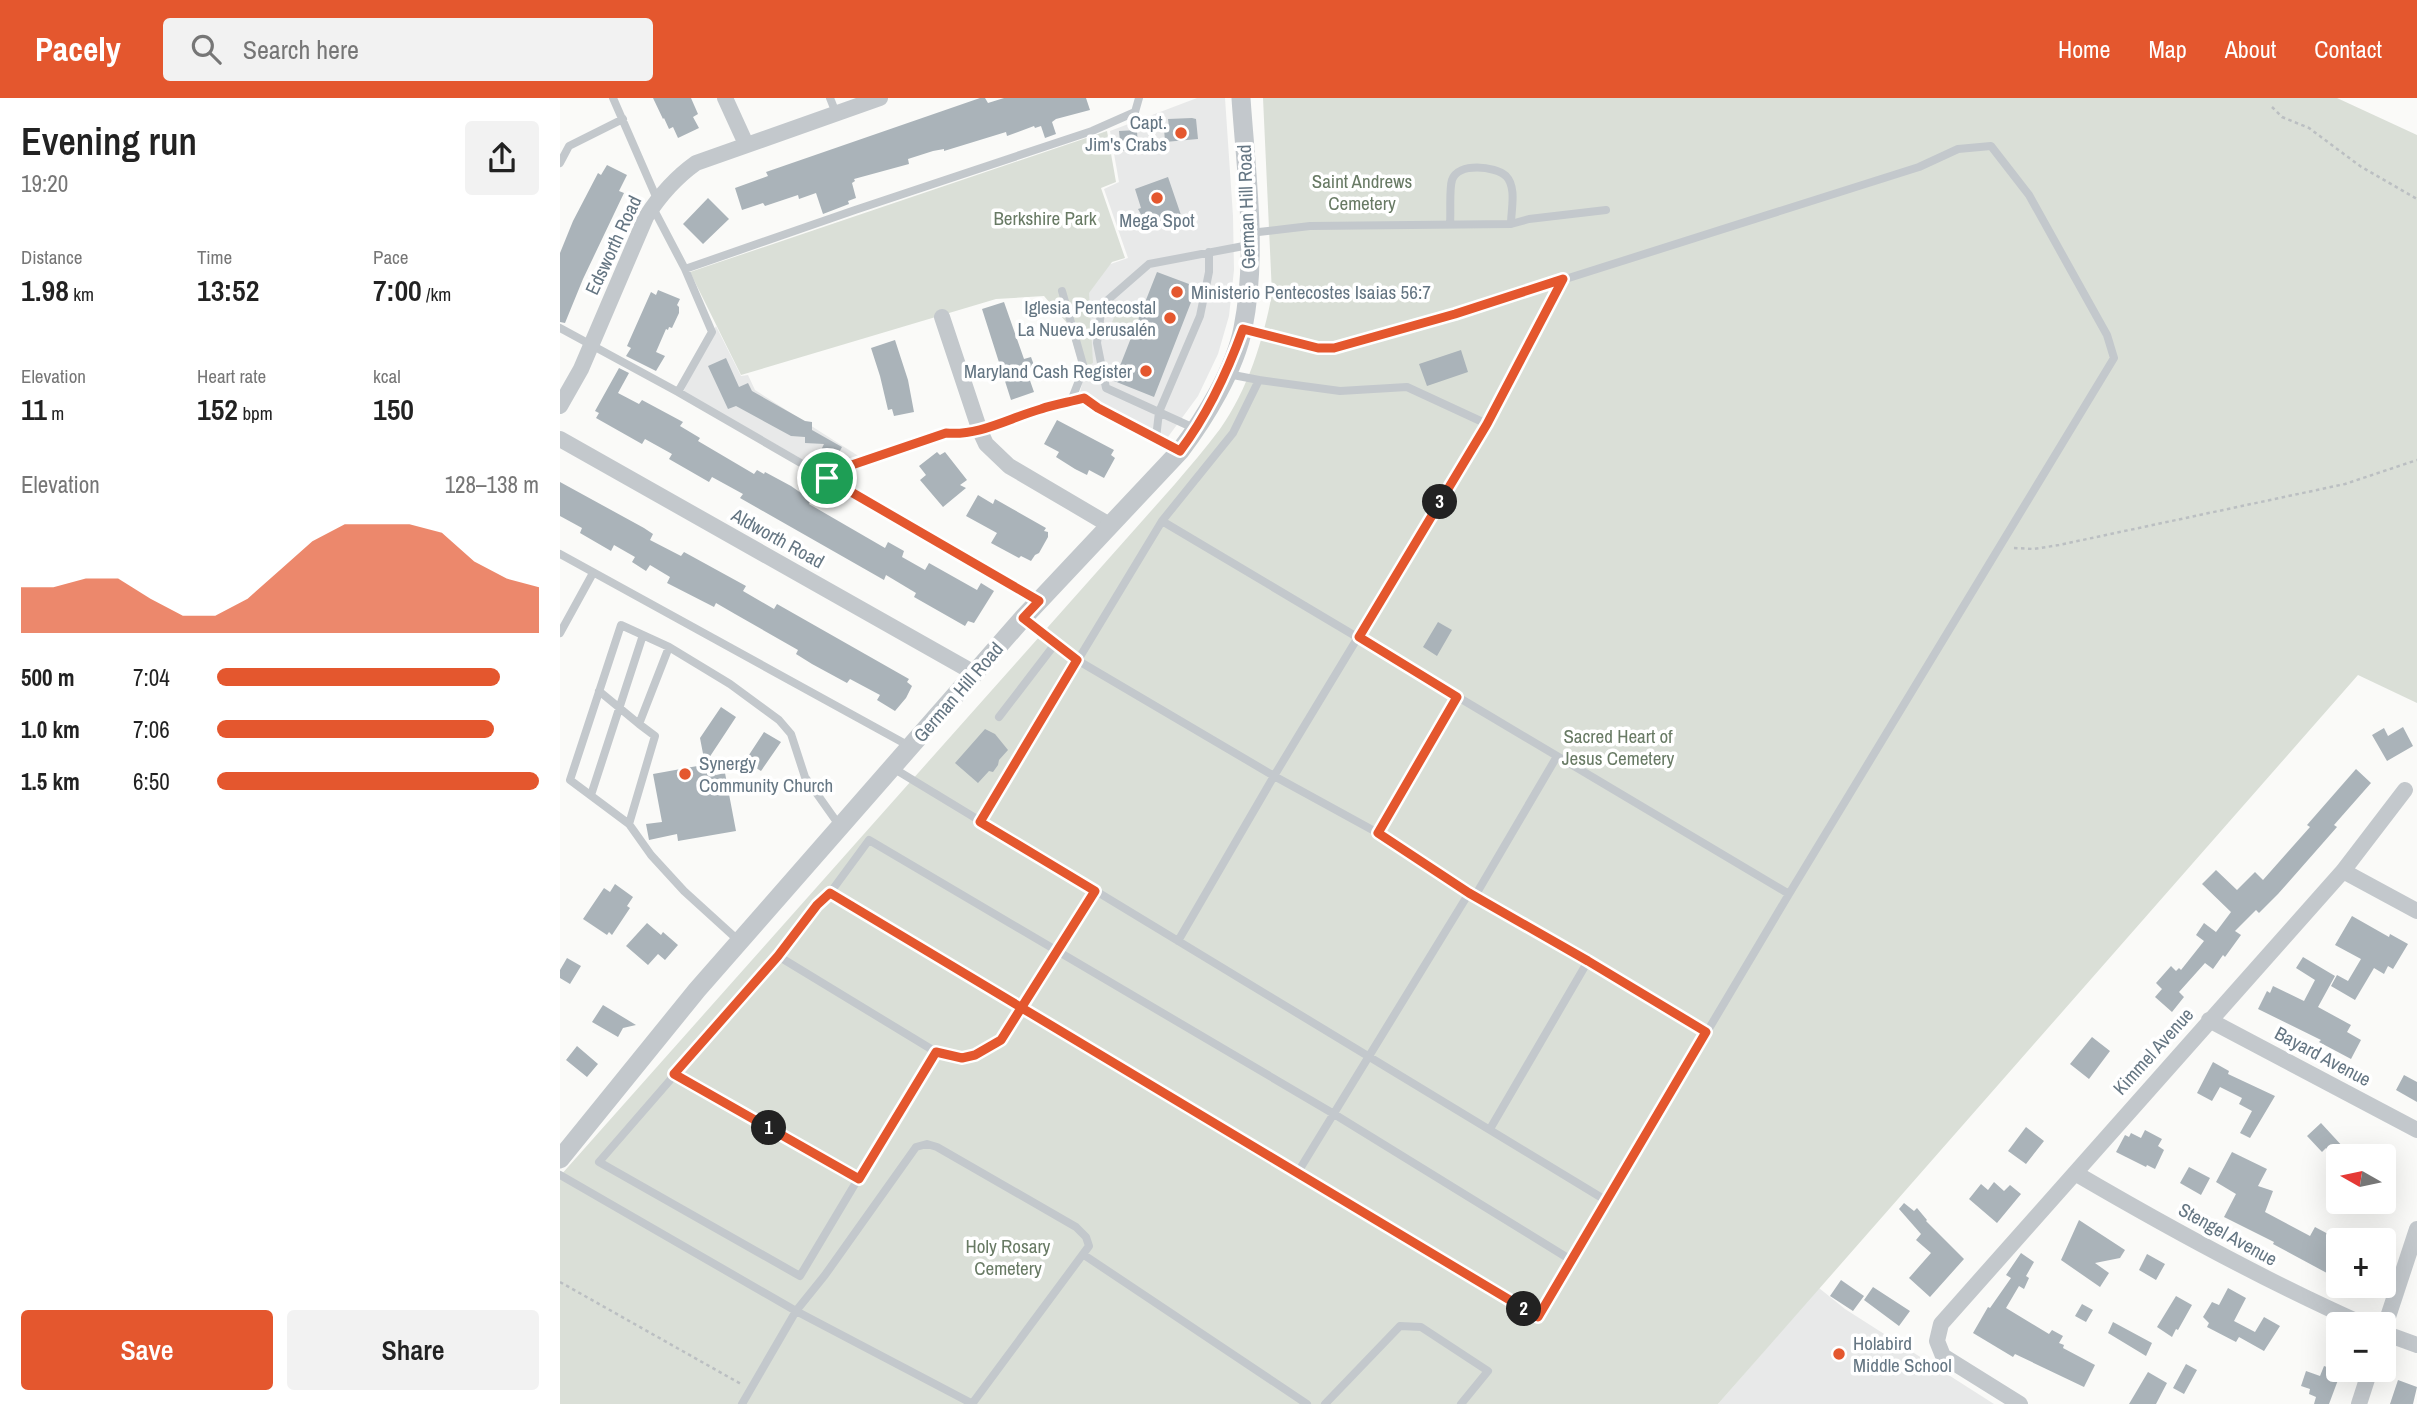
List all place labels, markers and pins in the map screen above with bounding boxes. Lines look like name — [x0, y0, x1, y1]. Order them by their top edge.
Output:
place label: Capt. Jim's Crabs — [1085, 109, 1167, 157]
marker: Capt. Jim's Crabs — [1173, 125, 1189, 141]
marker: Mega Spot — [1149, 190, 1165, 206]
place label: Mega Spot — [1119, 207, 1195, 233]
place label: Ministerio Pentecostes Isaias 56:7 — [1191, 279, 1431, 305]
marker: Ministerio Pentecostes Isaias 56:7 — [1169, 284, 1185, 300]
place label: Iglesia Pentecostal La Nueva Jerusalén — [1017, 294, 1156, 342]
marker: Iglesia Pentecostal La Nueva Jerusalén — [1162, 310, 1178, 326]
place label: Maryland Cash Register — [964, 358, 1133, 384]
marker: Maryland Cash Register — [1138, 363, 1154, 379]
pin — [797, 448, 857, 508]
pin: 3 — [1422, 484, 1458, 520]
place label: Synergy Community Church — [699, 750, 833, 798]
marker: Synergy Community Church — [677, 766, 693, 782]
pin: 1 — [752, 1110, 787, 1146]
pin: 2 — [1506, 1292, 1542, 1326]
place label: Holabird Middle School — [1853, 1330, 1952, 1378]
marker: Holabird Middle School — [1831, 1346, 1847, 1362]

